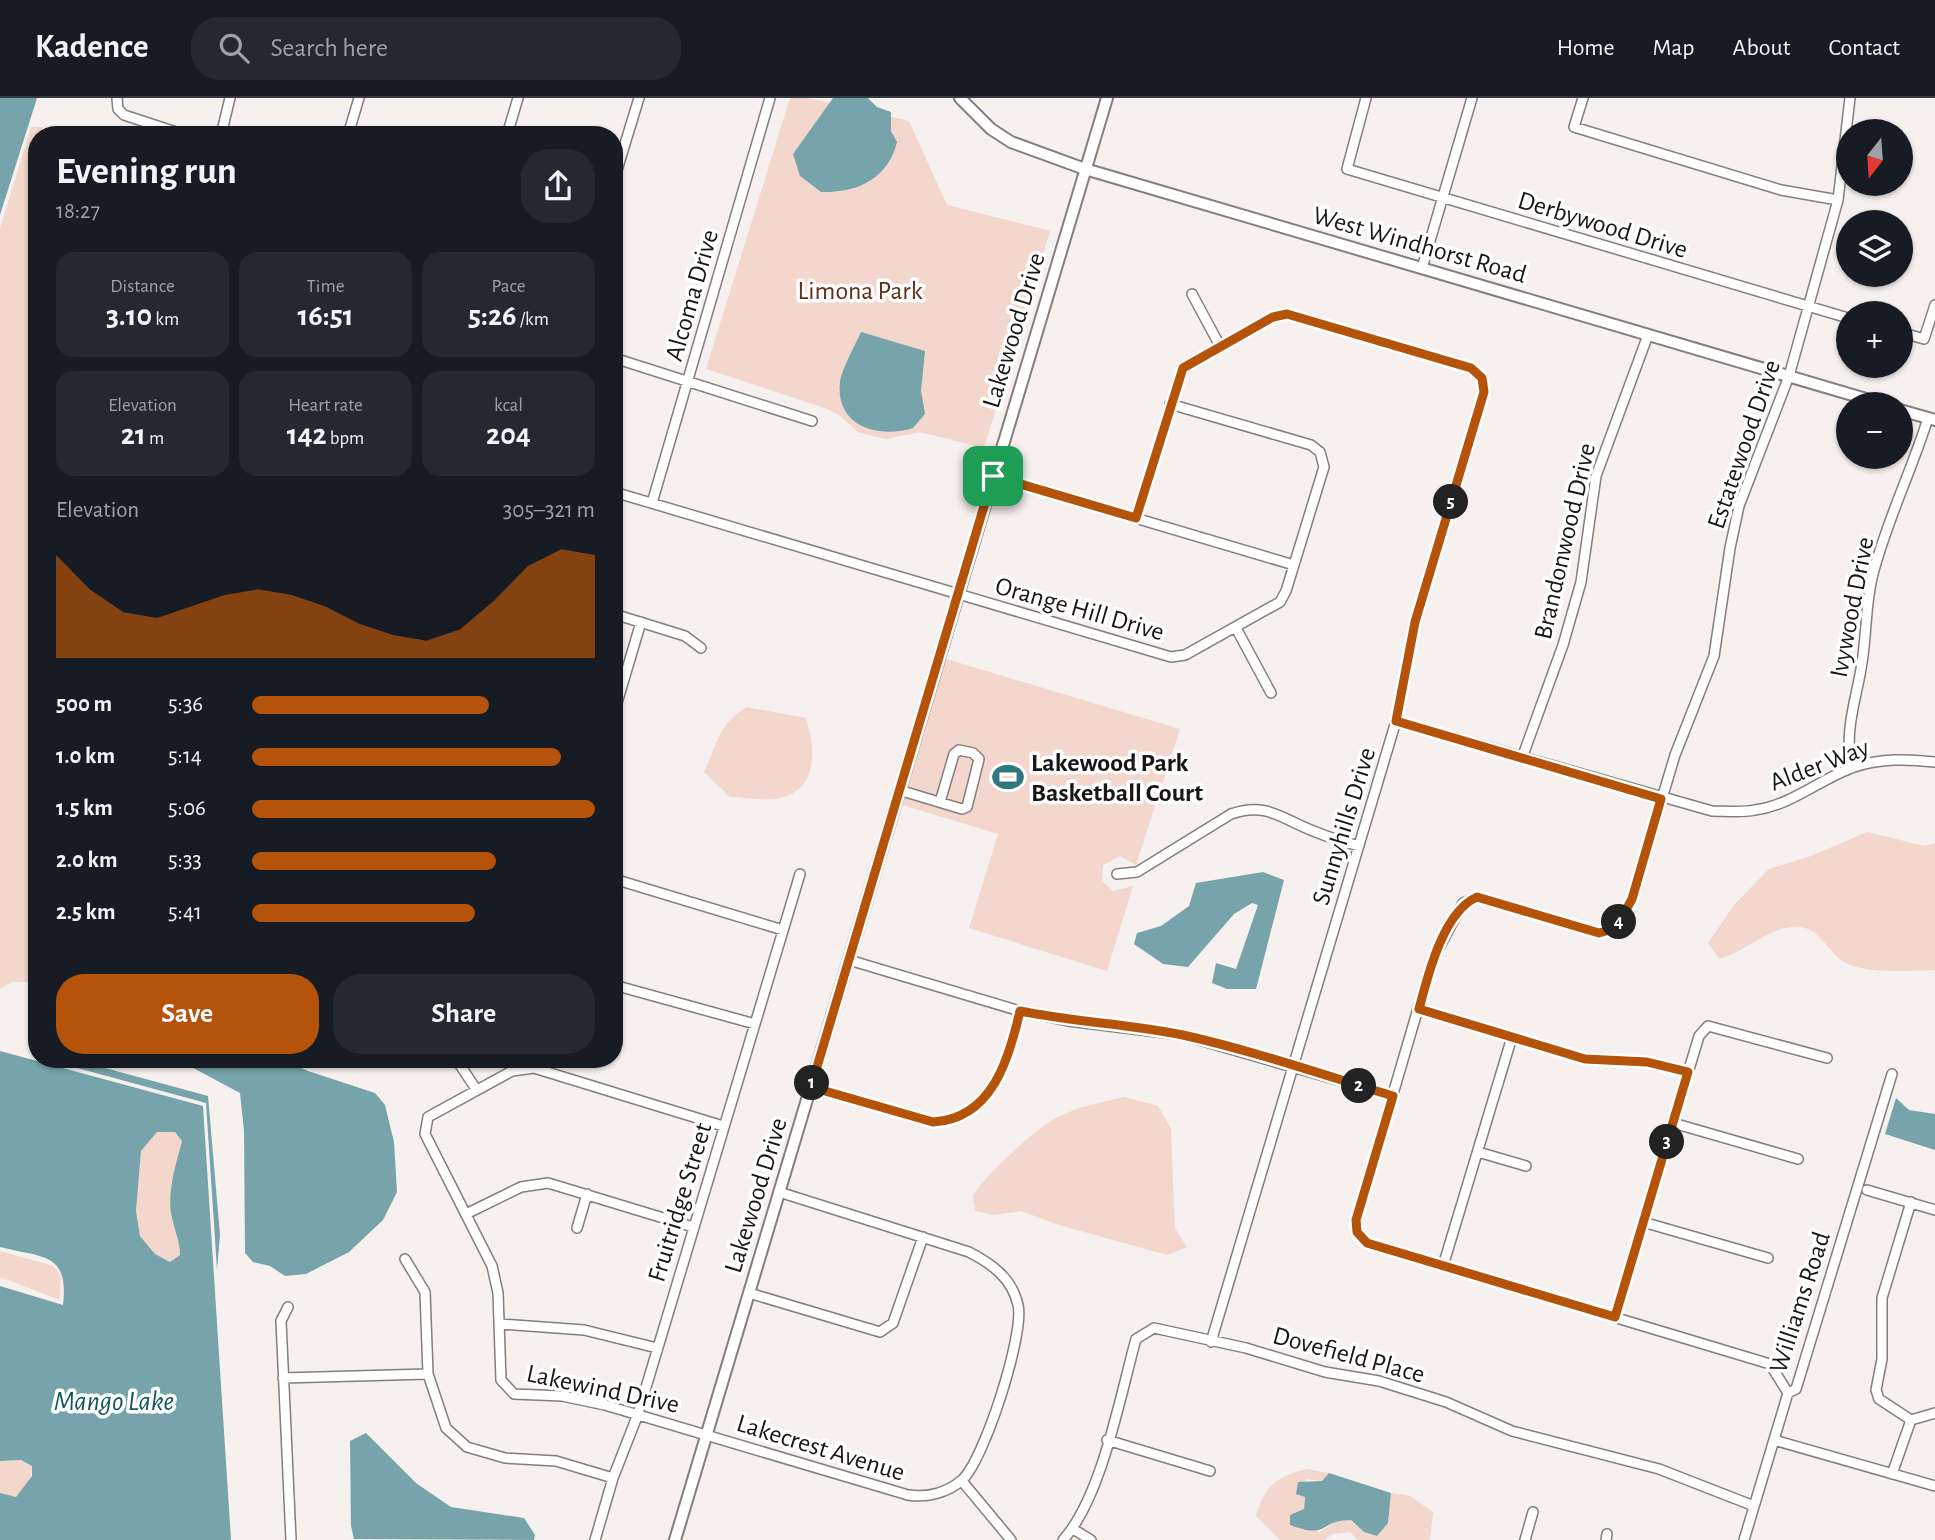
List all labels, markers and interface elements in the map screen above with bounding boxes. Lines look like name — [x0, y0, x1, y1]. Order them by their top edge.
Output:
search box — [191, 17, 681, 80]
icon: search — [215, 29, 253, 67]
text: Kadence — [35, 31, 149, 64]
text: Search here — [271, 35, 388, 61]
text: Home — [1557, 36, 1615, 60]
text: Map — [1653, 36, 1695, 60]
text: About — [1733, 36, 1790, 60]
text: Contact — [1828, 36, 1900, 60]
north arrow — [1836, 119, 1913, 196]
map controls — [1836, 119, 1913, 469]
button: share — [521, 149, 595, 223]
text: Evening run — [56, 153, 237, 191]
street label: Derbywood Drive — [1515, 187, 1691, 263]
text: 18:27 — [56, 200, 100, 223]
street label: West Windhorst Road — [1310, 202, 1530, 288]
button: layers — [1836, 210, 1913, 287]
street label: Alcoma Drive — [661, 227, 723, 364]
street label: Lakewood Drive — [978, 250, 1050, 411]
text: Distance — [110, 277, 175, 296]
text: Time — [307, 277, 344, 296]
text: Pace — [491, 277, 526, 296]
park label: Limona Park — [797, 278, 923, 304]
text: 3.10 — [106, 301, 152, 331]
text: 16:51 — [298, 301, 353, 331]
text: 5:26 — [468, 301, 517, 331]
button: + — [1836, 301, 1913, 378]
text: km — [152, 310, 179, 329]
text: /km — [517, 310, 549, 329]
street label: Estatewood Drive — [1703, 356, 1785, 532]
button: − — [1836, 392, 1913, 469]
text: Elevation — [108, 396, 177, 415]
text: Heart rate — [288, 396, 363, 415]
text: kcal — [494, 396, 523, 415]
text: 21 — [121, 420, 146, 450]
text: 142 — [287, 420, 327, 450]
text: 204 — [486, 420, 531, 450]
text: m — [146, 429, 164, 448]
text: bpm — [327, 429, 364, 448]
street label: Brandonwood Drive — [1530, 441, 1600, 642]
pin — [963, 446, 1023, 506]
icon: arrive — [974, 457, 1012, 495]
pin: 5 — [1434, 484, 1468, 520]
text: 5 — [1446, 492, 1455, 511]
text: Elevation — [56, 499, 139, 522]
text: 305–321 m — [503, 499, 595, 522]
street label: Ivywood Drive — [1826, 535, 1878, 680]
street label: Orange Hill Drive — [992, 572, 1167, 645]
text: 500 m — [56, 693, 112, 716]
text: 5:36 — [168, 693, 203, 716]
street label: Alder Way — [1766, 734, 1873, 796]
text: 1.0 km — [56, 745, 115, 768]
text: 5:14 — [168, 745, 202, 768]
street label: Sunnyhills Drive — [1308, 745, 1380, 908]
place label: Lakewood Park Basketball Court — [1031, 750, 1203, 806]
sports icon: Lakewood Park Basketball Court — [991, 760, 1025, 794]
text: 1.5 km — [56, 797, 113, 820]
text: 5:06 — [168, 797, 206, 820]
text: 2.0 km — [56, 849, 118, 872]
text: 5:33 — [168, 849, 202, 872]
text: 2.5 km — [56, 901, 115, 924]
text: 5:41 — [168, 901, 202, 924]
pin: 4 — [1602, 904, 1636, 940]
text: 4 — [1614, 912, 1623, 931]
button: Save — [56, 974, 319, 1054]
button: Share — [333, 974, 595, 1054]
pin: 1 — [794, 1066, 830, 1100]
pin: 2 — [1342, 1068, 1376, 1104]
text: 1 — [808, 1073, 815, 1092]
text: 2 — [1354, 1076, 1363, 1095]
street label: Lakewood Drive — [720, 1115, 792, 1276]
street label: Fruitridge Street — [643, 1120, 716, 1285]
pin: 3 — [1650, 1124, 1684, 1160]
text: 3 — [1662, 1132, 1671, 1151]
street label: Williams Road — [1765, 1228, 1835, 1376]
street label: Dovefield Place — [1270, 1322, 1428, 1388]
street label: Lakewind Drive — [524, 1360, 681, 1418]
water label: Mango Lake — [54, 1388, 174, 1416]
street label: Lakecrest Avenue — [734, 1410, 908, 1486]

